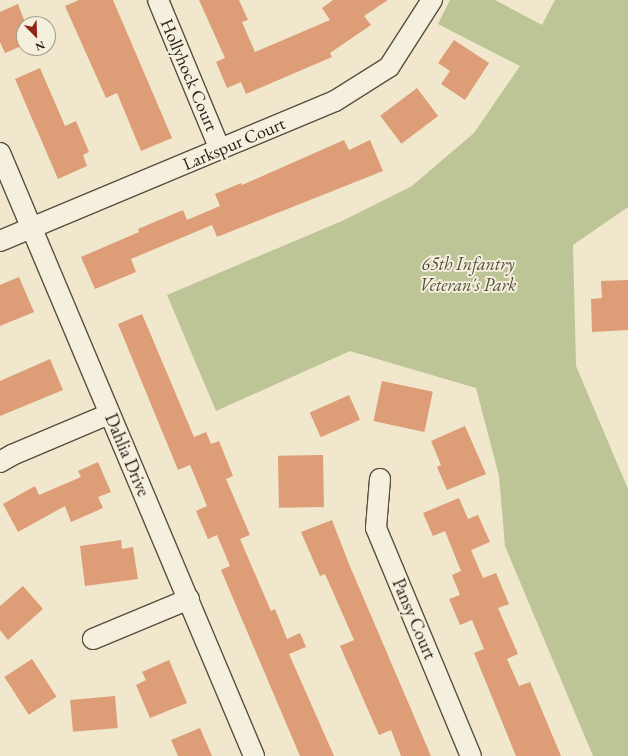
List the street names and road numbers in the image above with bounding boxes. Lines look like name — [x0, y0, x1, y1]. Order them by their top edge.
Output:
street label: Hollyhock Court — [156, 15, 222, 135]
street label: Larkspur Court — [180, 113, 288, 175]
street label: Dahlia Drive — [100, 410, 154, 500]
street label: Pansy Court — [387, 575, 441, 663]

